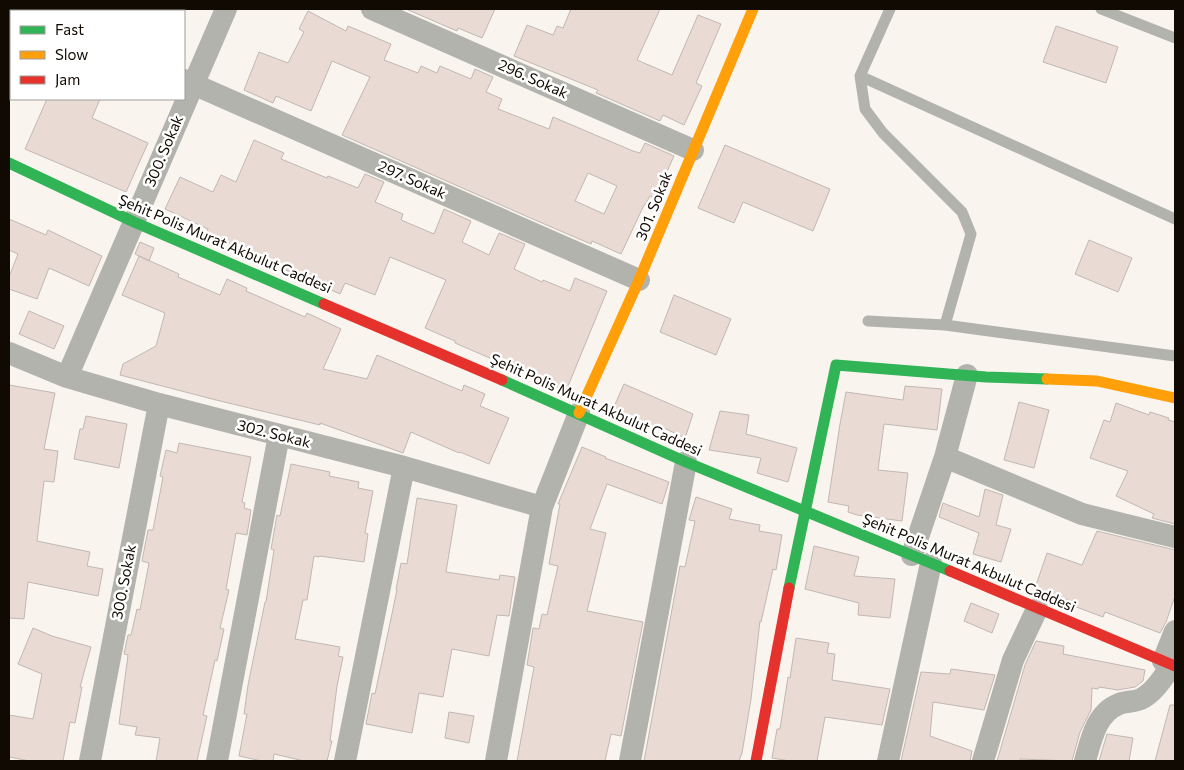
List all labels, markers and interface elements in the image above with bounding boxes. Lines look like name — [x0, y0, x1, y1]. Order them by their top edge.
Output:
legend — [10, 10, 185, 100]
text: Fast — [55, 20, 84, 38]
text: Slow — [55, 45, 88, 63]
street label: 296. Sokak — [496, 55, 571, 101]
text: Jam — [55, 70, 80, 88]
street label: 300. Sokak — [140, 112, 186, 189]
street label: 297. Sokak — [376, 156, 449, 202]
street label: 301. Sokak — [631, 168, 675, 243]
street label: Şehit Polis Murat Akbulut Caddesi — [116, 190, 335, 296]
street label: Şehit Polis Murat Akbulut Caddesi — [488, 349, 705, 459]
street label: 302. Sokak — [236, 415, 313, 451]
street label: Şehit Polis Murat Akbulut Caddesi — [860, 509, 1079, 615]
street label: 300. Sokak — [107, 543, 139, 621]

